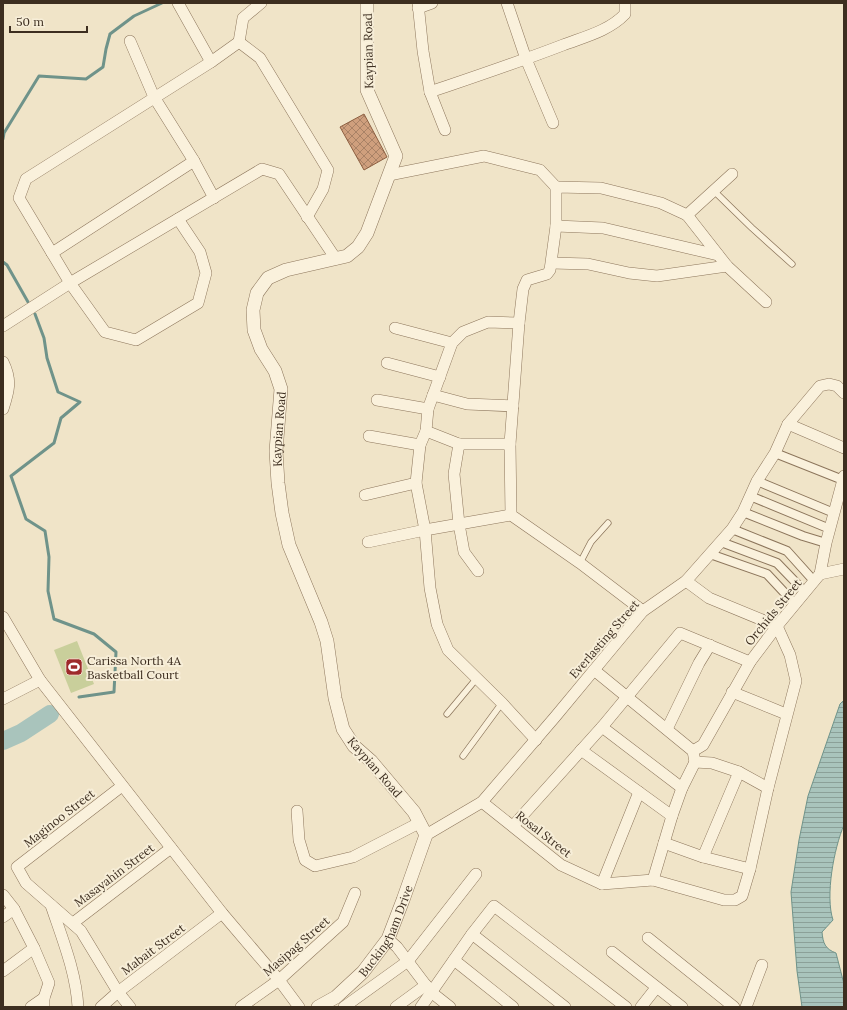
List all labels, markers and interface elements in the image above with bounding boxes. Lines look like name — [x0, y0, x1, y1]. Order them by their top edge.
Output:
scale bar — [10, 8, 87, 34]
street label: Kaypian Road — [360, 13, 376, 89]
text: 50 m — [16, 14, 44, 29]
street label: Kaypian Road — [268, 391, 288, 467]
street label: Orchids Street — [742, 575, 805, 648]
street label: Everlasting Street — [566, 596, 642, 681]
place label: Carissa North 4A Basketball Court — [87, 653, 181, 682]
sports icon: Carissa North 4A Basketball Court — [64, 657, 84, 677]
street label: Kaypian Road — [345, 734, 405, 800]
street label: Maginoo Street — [20, 785, 98, 850]
street label: Rosal Street — [513, 808, 575, 861]
street label: Masayahin Street — [71, 840, 157, 910]
street label: Buckingham Drive — [355, 882, 415, 979]
street label: Masipag Street — [260, 913, 333, 979]
street label: Mabait Street — [118, 920, 188, 978]

